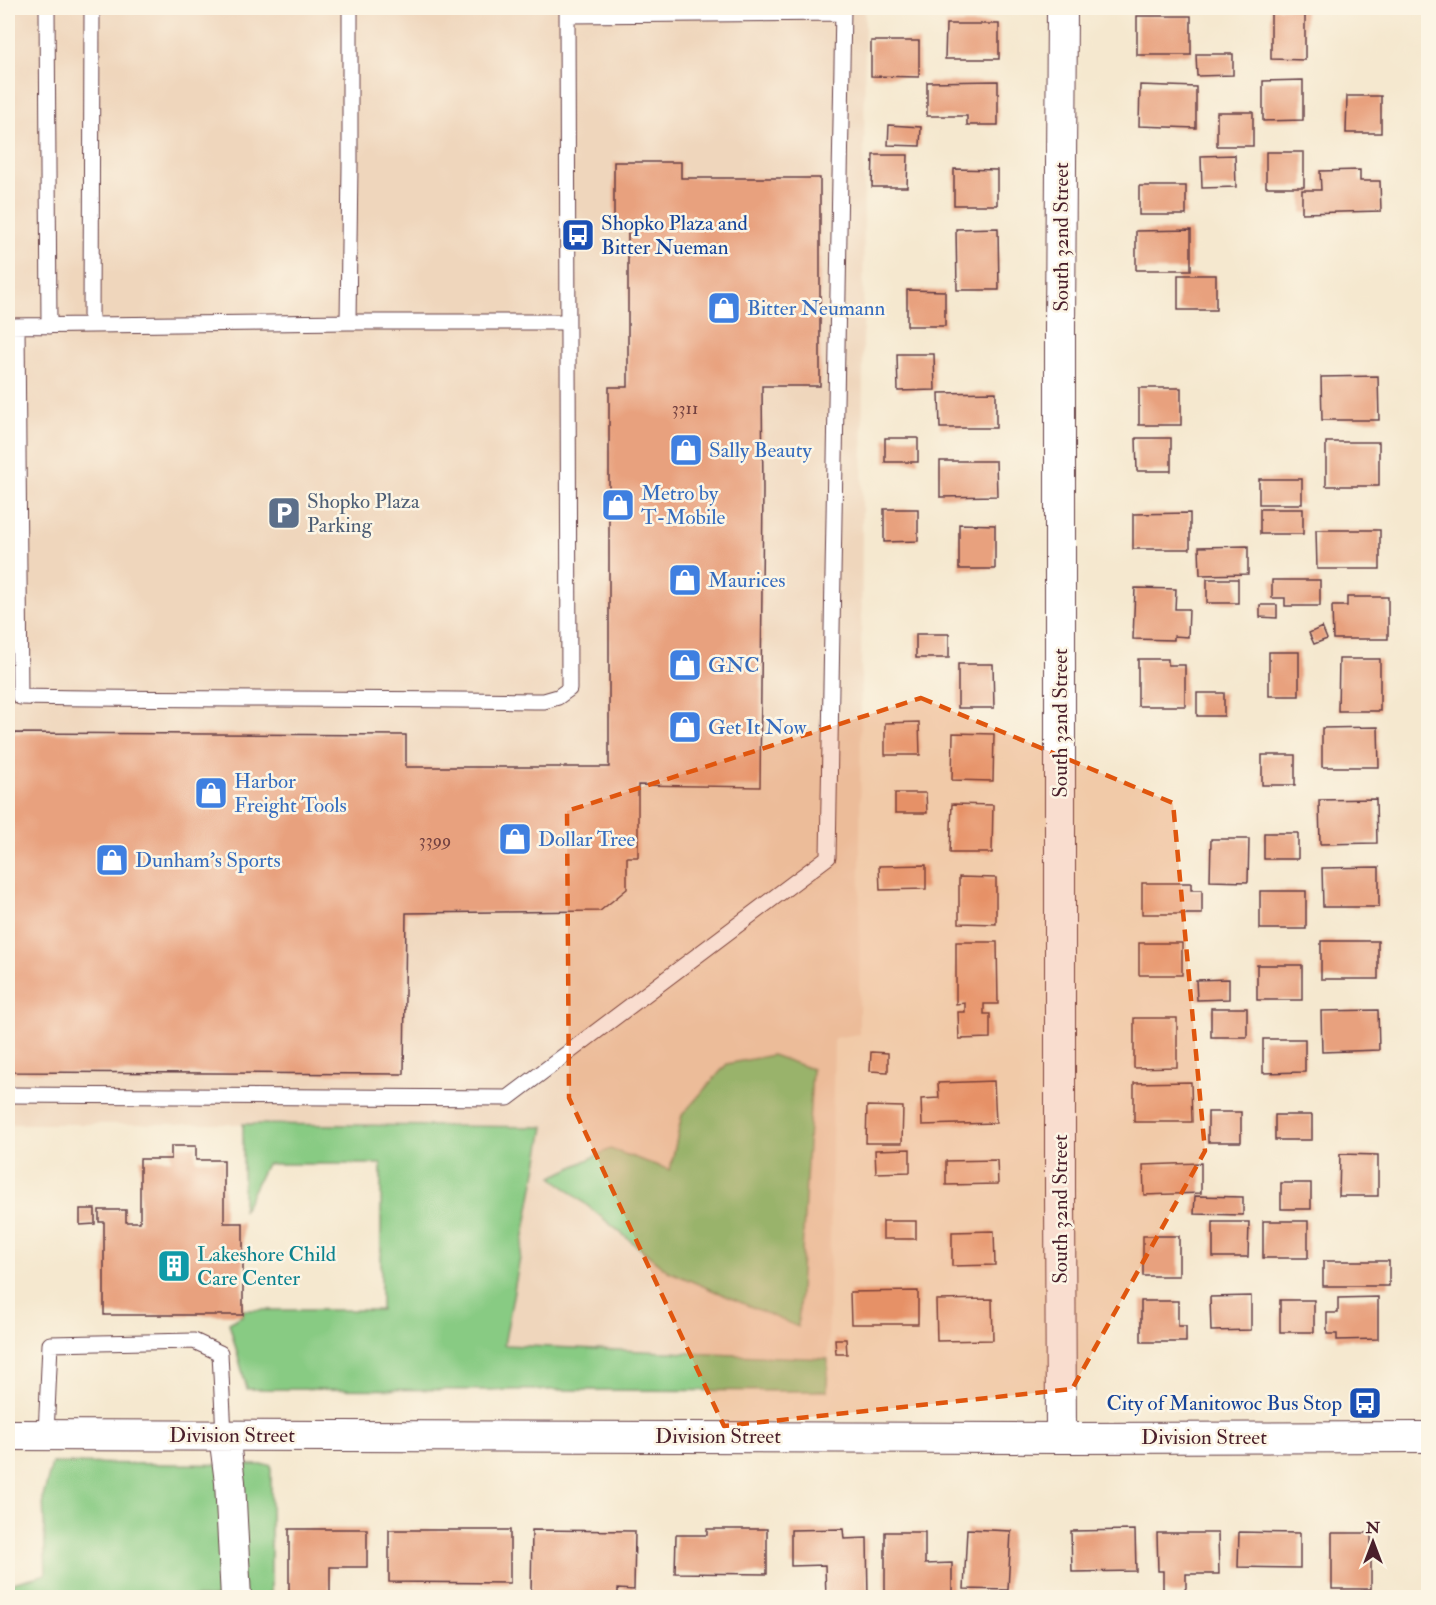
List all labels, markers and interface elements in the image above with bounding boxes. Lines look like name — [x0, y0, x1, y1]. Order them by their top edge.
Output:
street label: South 32nd Street — [1048, 162, 1075, 312]
place label: Shopko Plaza and Bitter Nueman — [601, 210, 748, 261]
bus stop icon: Shopko Plaza and Bitter Nueman — [560, 217, 596, 253]
shop icon: Bitter Neumann — [706, 290, 742, 326]
place label: Bitter Neumann — [747, 295, 886, 322]
house number: 3311 — [672, 397, 698, 420]
shop icon: Sally Beauty — [668, 432, 704, 468]
place label: Sally Beauty — [709, 437, 812, 464]
place label: Metro by T-Mobile — [641, 480, 726, 531]
shop icon: Metro by T-Mobile — [600, 487, 636, 523]
place label: Shopko Plaza Parking — [307, 488, 420, 539]
parking icon: Shopko Plaza Parking — [266, 495, 302, 531]
shop icon: Maurices — [667, 562, 703, 598]
place label: Maurices — [708, 567, 785, 594]
shop icon: GNC — [667, 647, 703, 683]
street label: South 32nd Street — [1047, 648, 1074, 798]
place label: GNC — [708, 652, 760, 679]
shop icon: Get It Now — [667, 709, 703, 745]
place label: Get It Now — [708, 714, 807, 741]
place label: Harbor Freight Tools — [234, 768, 347, 819]
shop icon: Harbor Freight Tools — [193, 775, 229, 811]
shop icon: Dollar Tree — [497, 821, 533, 857]
place label: Dollar Tree — [538, 826, 636, 853]
house number: 3399 — [419, 829, 451, 852]
shop icon: Dunham's Sports — [94, 842, 130, 878]
place label: Dunham's Sports — [135, 847, 281, 874]
street label: South 32nd Street — [1047, 1134, 1074, 1284]
place label: Lakeshore Child Care Center — [197, 1241, 337, 1292]
building icon: Lakeshore Child Care Center — [156, 1248, 192, 1284]
bus stop icon: City of Manitowoc Bus Stop — [1347, 1385, 1383, 1421]
place label: City of Manitowoc Bus Stop — [1106, 1390, 1342, 1417]
street label: Division Street — [169, 1422, 295, 1449]
street label: Division Street — [655, 1423, 781, 1450]
street label: Division Street — [1141, 1424, 1267, 1451]
north arrow — [1343, 1512, 1403, 1572]
text: N — [1365, 1518, 1381, 1538]

